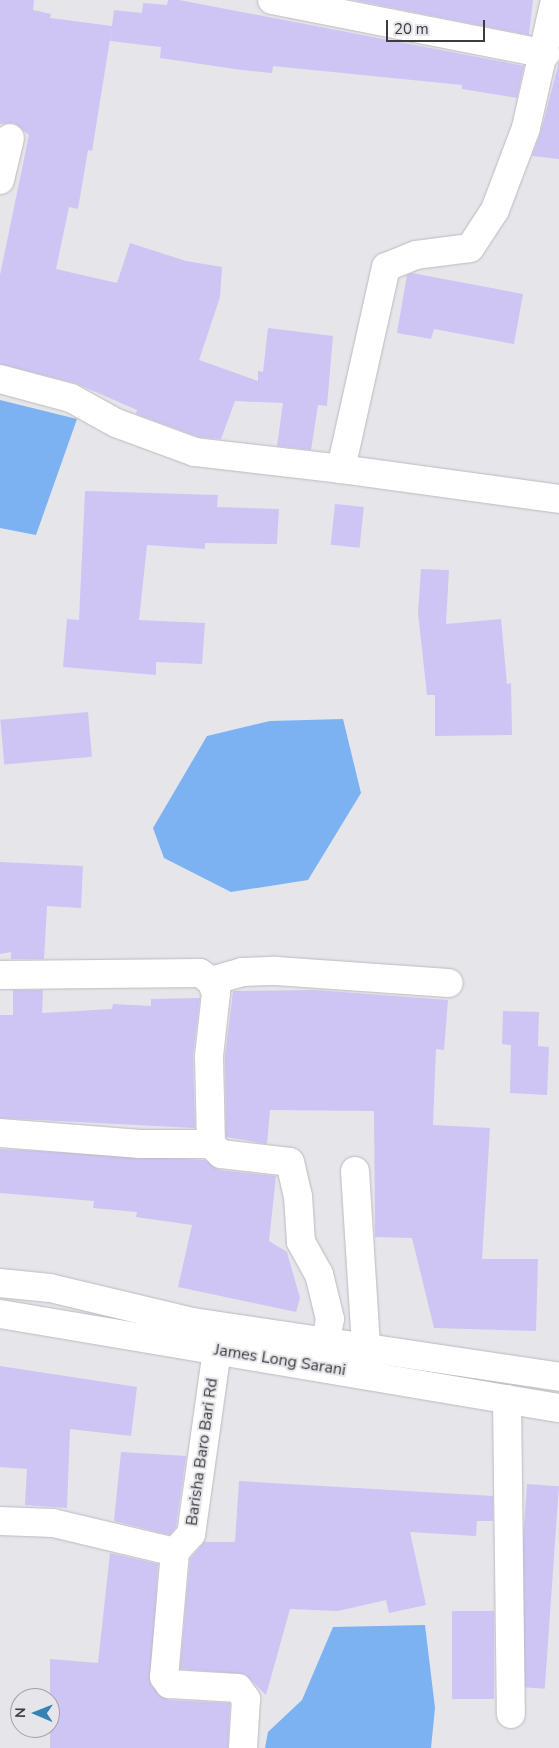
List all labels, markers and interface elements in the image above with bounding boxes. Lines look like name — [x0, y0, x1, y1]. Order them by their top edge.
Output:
scale bar — [389, 10, 488, 42]
text: 20 m — [394, 19, 429, 39]
street label: James Long Sarani — [213, 1340, 347, 1380]
street label: Barisha Baro Bari Rd — [182, 1377, 222, 1527]
north arrow — [10, 1688, 60, 1738]
text: N — [11, 1707, 30, 1718]

